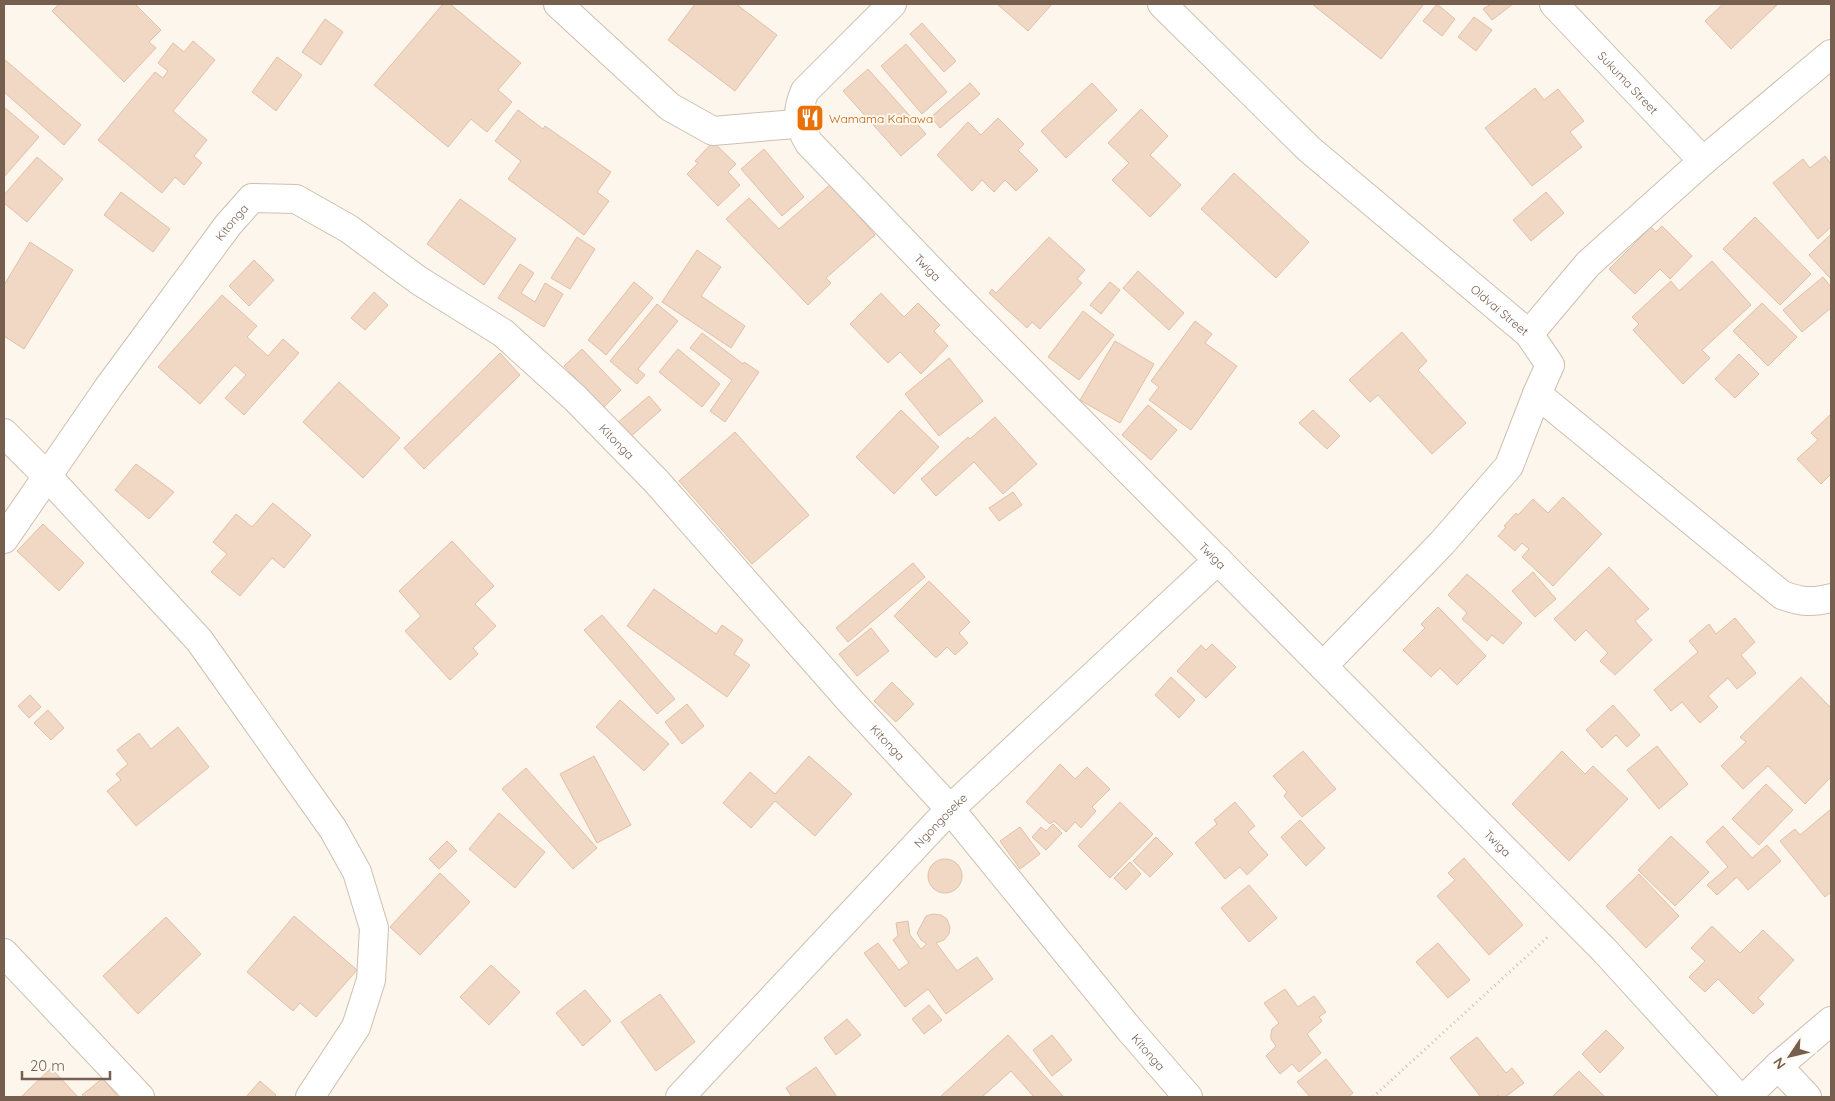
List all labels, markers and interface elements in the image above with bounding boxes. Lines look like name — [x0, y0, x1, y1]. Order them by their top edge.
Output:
street label: Sukuma Street — [1595, 48, 1662, 117]
restaurant icon: Wamama Kahawa — [795, 103, 825, 133]
place label: Wamama Kahawa — [829, 111, 933, 126]
street label: Kitonga — [212, 201, 251, 244]
street label: Twiga — [912, 250, 945, 284]
street label: Oldvai Street — [1468, 281, 1532, 338]
street label: Kitonga — [596, 420, 638, 462]
street label: Twiga — [1196, 538, 1229, 572]
street label: Kitonga — [868, 721, 908, 763]
street label: Ngongoseke — [910, 790, 970, 850]
street label: Twiga — [1481, 826, 1514, 860]
street label: Kitonga — [1129, 1030, 1169, 1073]
north arrow — [1765, 1031, 1815, 1081]
scale bar — [22, 1048, 110, 1080]
text: N — [1769, 1054, 1790, 1073]
text: 20 m — [30, 1056, 65, 1075]

